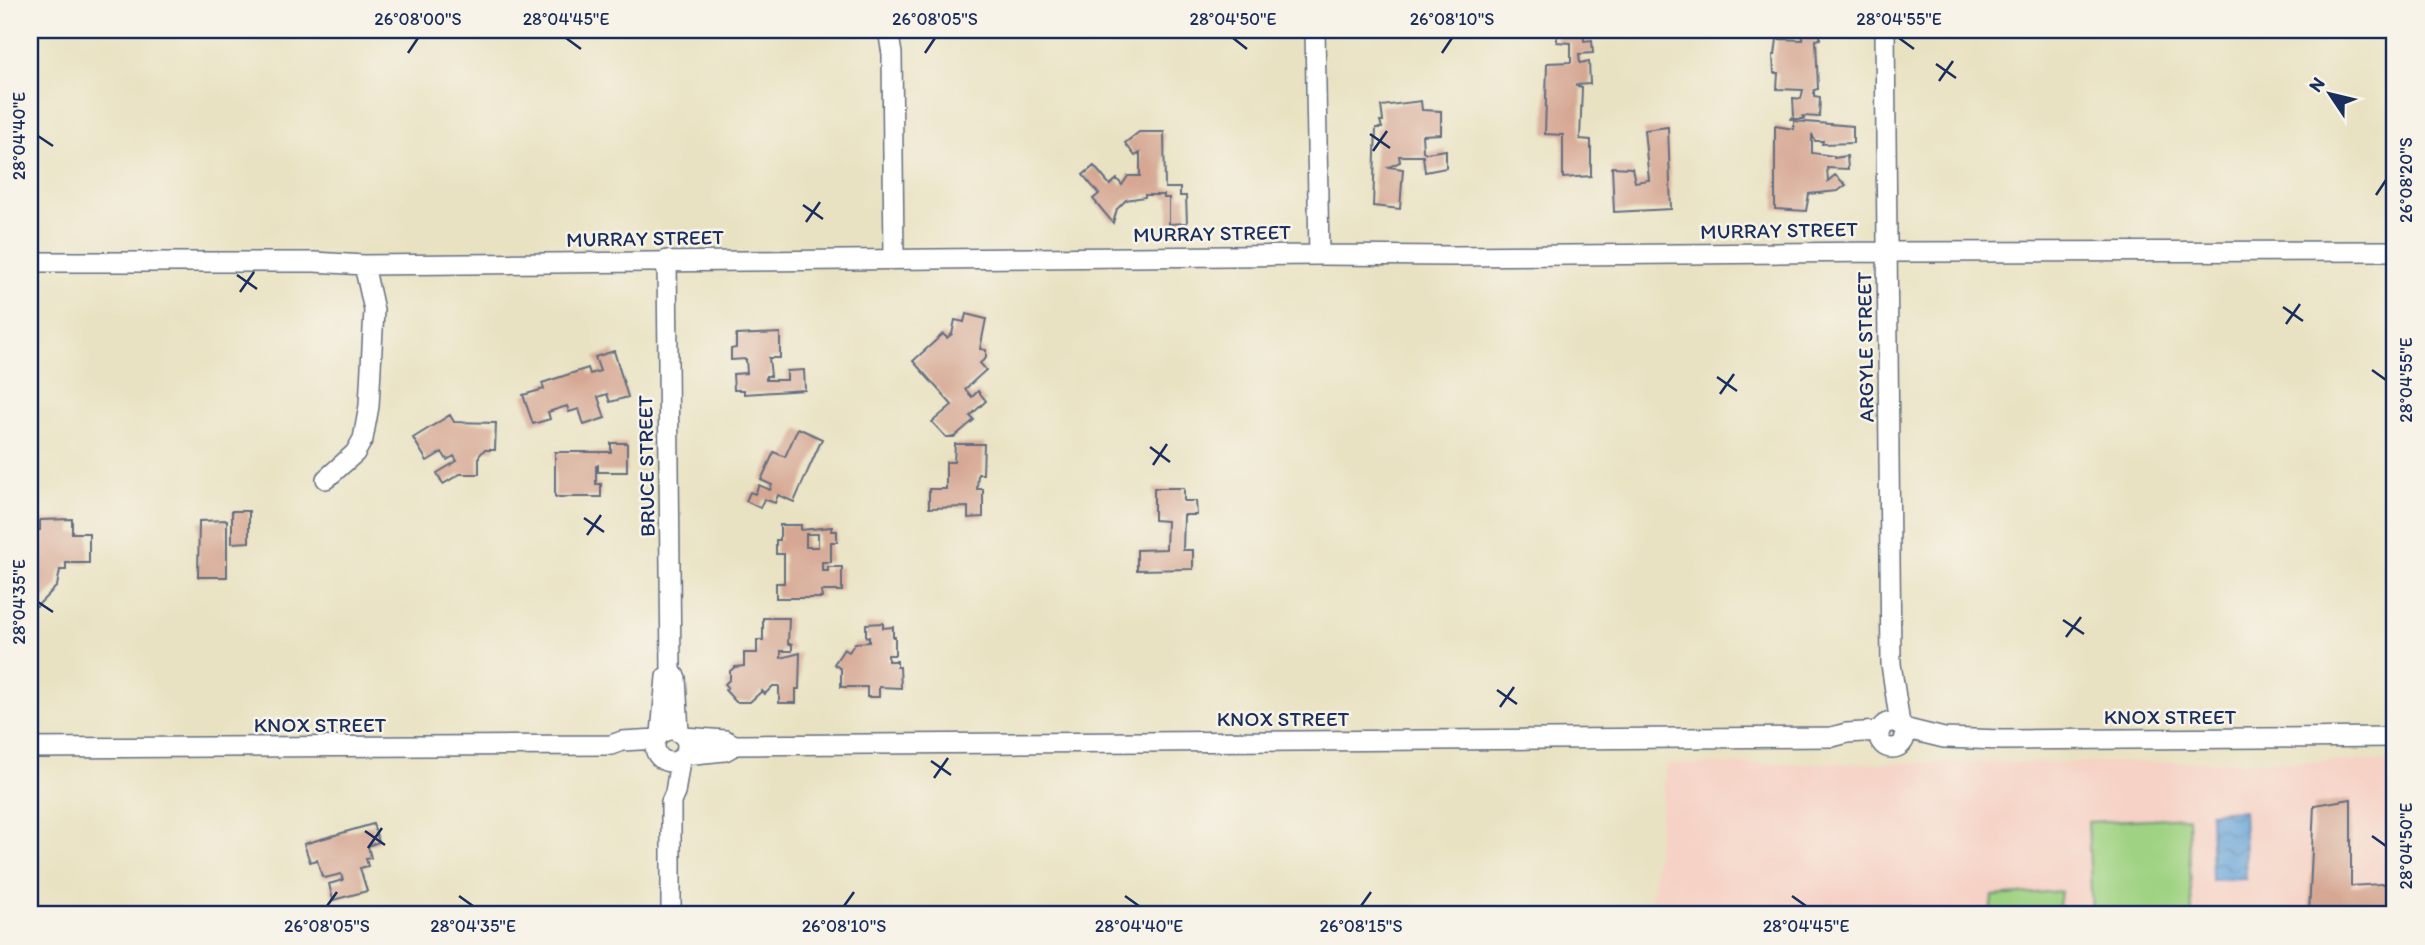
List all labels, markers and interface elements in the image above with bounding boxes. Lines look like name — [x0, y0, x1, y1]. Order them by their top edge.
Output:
text: 26°08'00"S — [374, 8, 462, 30]
text: 28°04'45"E — [523, 8, 609, 30]
text: 26°08'05"S — [892, 8, 978, 30]
text: 28°04'50"E — [1190, 8, 1277, 30]
text: 26°08'10"S — [1410, 8, 1494, 30]
text: 28°04'55"E — [1856, 8, 1942, 30]
north arrow — [2296, 60, 2366, 130]
text: N — [2303, 73, 2330, 96]
text: 28°04'40"E — [8, 92, 30, 180]
text: 26°08'20"S — [2395, 137, 2417, 223]
street label: MURRAY STREET — [1700, 216, 1858, 244]
street label: MURRAY STREET — [1133, 219, 1291, 247]
street label: MURRAY STREET — [566, 224, 724, 252]
street label: ARGYLE STREET — [1851, 271, 1879, 423]
text: 28°04'55"E — [2395, 337, 2417, 423]
street label: BRUCE STREET — [632, 395, 660, 537]
text: 28°04'35"E — [8, 559, 30, 645]
street label: KNOX STREET — [2104, 704, 2237, 729]
street label: KNOX STREET — [1217, 706, 1350, 731]
street label: KNOX STREET — [254, 712, 387, 737]
text: 28°04'50"E — [2395, 802, 2417, 889]
text: 26°08'05"S — [284, 915, 370, 937]
text: 28°04'35"E — [430, 915, 516, 937]
text: 26°08'10"S — [802, 915, 886, 937]
text: 28°04'40"E — [1095, 915, 1183, 937]
text: 26°08'15"S — [1319, 915, 1403, 937]
text: 28°04'45"E — [1763, 915, 1849, 937]

